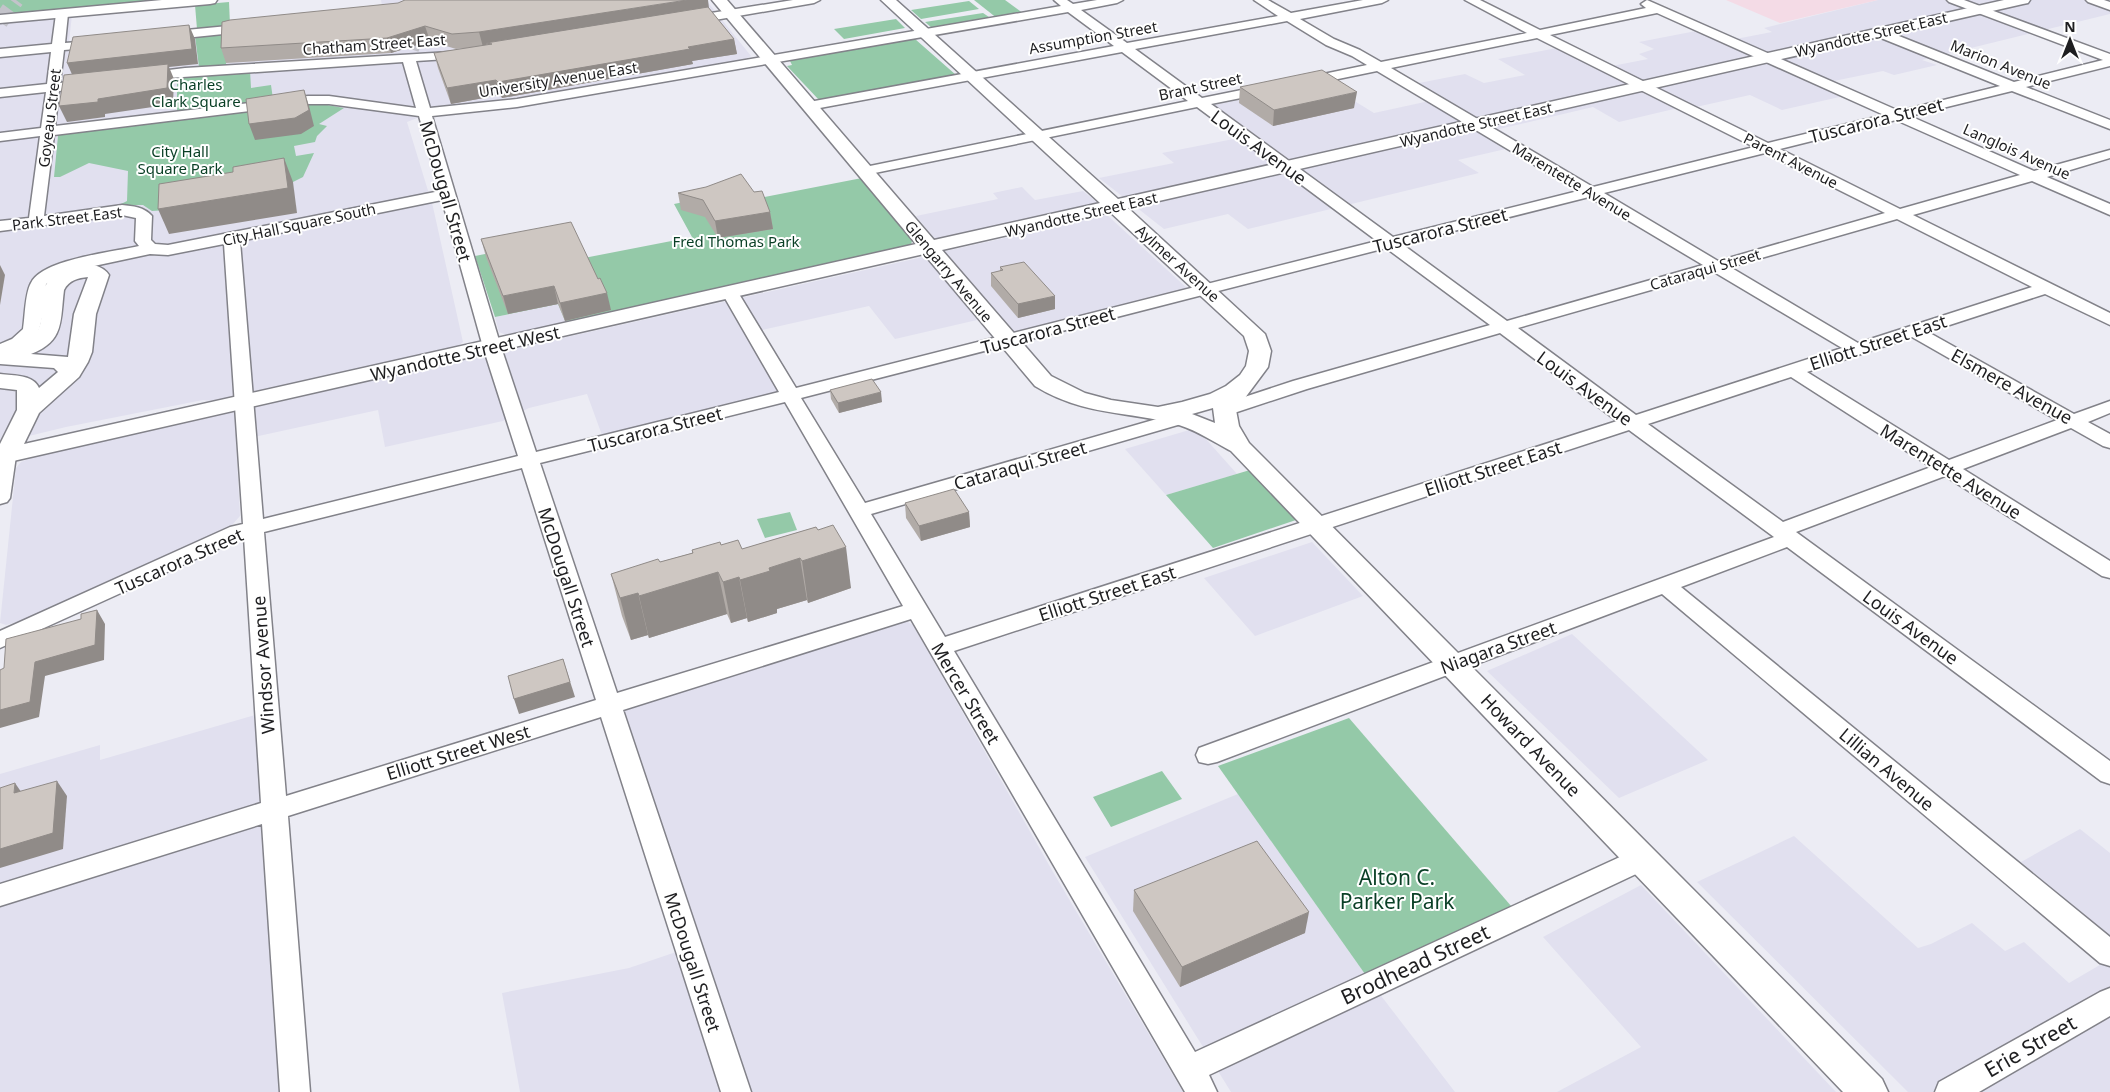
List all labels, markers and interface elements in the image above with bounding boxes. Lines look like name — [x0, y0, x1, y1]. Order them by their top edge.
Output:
street label: Wyandotte Street East — [1793, 7, 1950, 61]
north arrow — [2045, 15, 2095, 65]
street label: Assumption Street — [1027, 16, 1159, 58]
text: N — [2064, 17, 2076, 36]
street label: Chatham Street East — [302, 29, 447, 59]
street label: Marion Avenue — [1948, 35, 2054, 93]
street label: University Avenue East — [477, 56, 639, 101]
street label: Goyeau Street — [33, 67, 65, 168]
street label: Brant Street — [1157, 67, 1244, 105]
park label: Charles Clark Square — [151, 74, 241, 111]
street label: Tuscarora Street — [1806, 92, 1946, 148]
street label: Wyandotte Street East — [1398, 97, 1555, 151]
street label: Louis Avenue — [1206, 104, 1312, 190]
street label: McDougall Street — [414, 118, 478, 265]
street label: Langlois Avenue — [1960, 118, 2074, 184]
street label: Parent Avenue — [1741, 128, 1841, 192]
street label: Marentette Avenue — [1509, 138, 1635, 224]
park label: City Hall Square Park — [137, 141, 223, 178]
street label: Wyandotte Street East — [1003, 187, 1160, 241]
street label: City Hall Square South — [221, 198, 377, 250]
street label: Park Street East — [11, 201, 124, 235]
street label: Tuscarora Street — [1370, 202, 1510, 258]
street label: Glengarry Avenue — [901, 216, 997, 326]
street label: Aylmer Avenue — [1132, 220, 1224, 306]
park label: Fred Thomas Park — [672, 231, 800, 251]
street label: Cataraqui Street — [1647, 243, 1763, 294]
street label: Tuscarora Street — [978, 300, 1118, 359]
street label: Elliott Street East — [1806, 308, 1950, 375]
street label: Wyandotte Street West — [368, 319, 562, 386]
street label: Elsmere Avenue — [1947, 343, 2077, 429]
street label: Louis Avenue — [1532, 345, 1638, 431]
street label: Tuscarora Street — [585, 401, 725, 457]
street label: Marentette Avenue — [1876, 418, 2026, 524]
street label: Cataraqui Street — [951, 434, 1090, 495]
street label: Elliott Street East — [1421, 434, 1565, 501]
street label: McDougall Street — [533, 504, 601, 650]
street label: Tuscarora Street — [111, 522, 247, 600]
street label: Elliott Street East — [1035, 559, 1179, 626]
street label: Louis Avenue — [1858, 584, 1964, 670]
street label: Windsor Avenue — [246, 595, 280, 735]
street label: Niagara Street — [1437, 615, 1560, 679]
street label: Mercer Street — [926, 638, 1006, 749]
street label: Howard Avenue — [1476, 688, 1586, 802]
street label: Elliott Street West — [383, 719, 533, 785]
street label: Lillian Avenue — [1834, 722, 1940, 816]
park label: Alton C. Parker Park — [1340, 863, 1455, 915]
street label: McDougall Street — [659, 889, 727, 1035]
street label: Brodhead Street — [1336, 917, 1494, 1011]
street label: Erie Street — [1979, 1008, 2081, 1084]

